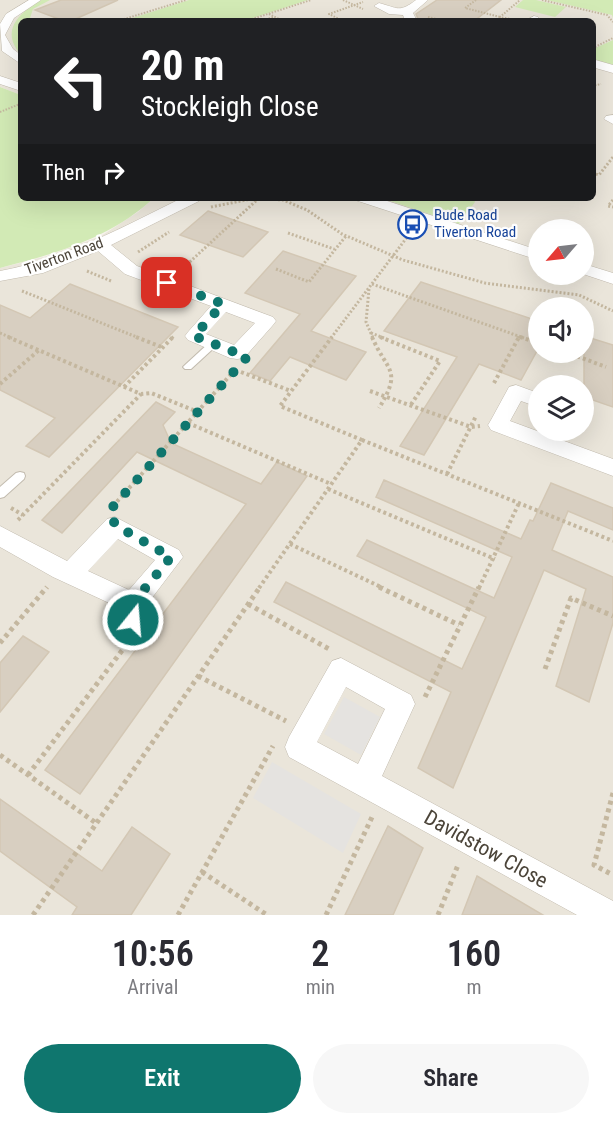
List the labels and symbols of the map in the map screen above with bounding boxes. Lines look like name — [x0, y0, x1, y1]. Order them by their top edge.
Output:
place label: Bude Road Tiverton Road — [434, 206, 516, 241]
bus stop icon: Bude Road Tiverton Road — [397, 208, 429, 240]
north arrow — [528, 219, 594, 285]
street label: Tiverton Road — [22, 233, 106, 279]
pin — [141, 257, 192, 308]
position arrow — [101, 588, 165, 652]
street label: Davidstow Close — [420, 805, 552, 893]

